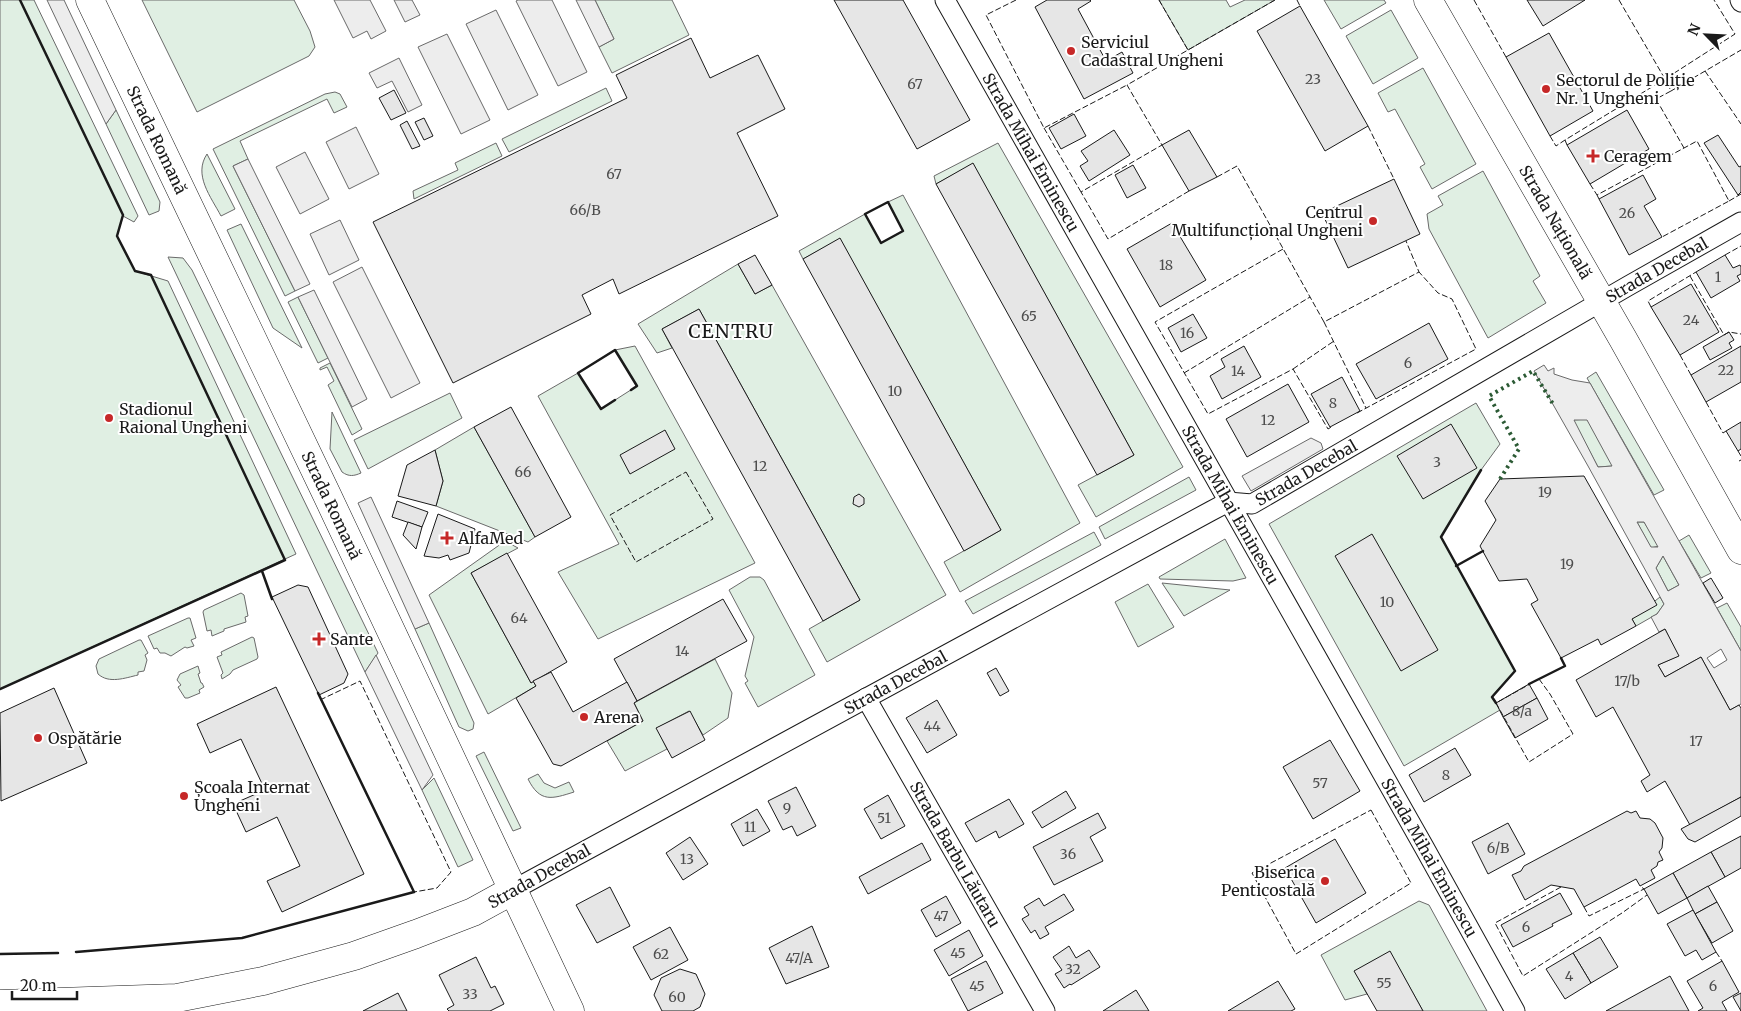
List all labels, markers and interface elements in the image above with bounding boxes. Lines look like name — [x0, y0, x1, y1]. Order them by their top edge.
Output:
north arrow — [1681, 10, 1731, 60]
text: N — [1684, 21, 1705, 38]
place label: Serviciul Cadastral Ungheni — [1081, 32, 1223, 70]
marker: Serviciul Cadastral Ungheni — [1065, 45, 1077, 57]
street label: Strada Mihai Eminescu — [978, 69, 1084, 235]
house number: 23 — [1305, 70, 1321, 88]
place label: Sectorul de Poliție Nr. 1 Ungheni — [1556, 70, 1695, 108]
house number: 67 — [907, 75, 923, 93]
street label: Strada Romană — [123, 82, 192, 198]
marker: Sectorul de Poliție Nr. 1 Ungheni — [1540, 83, 1552, 95]
place label: Ceragem — [1604, 146, 1672, 166]
marker: Ceragem — [1586, 149, 1600, 163]
street label: Strada Națională — [1515, 161, 1596, 283]
house number: 67 — [606, 165, 622, 183]
house number: 66/B — [569, 201, 601, 219]
place label: Centrul Multifuncțional Ungheni — [1172, 202, 1363, 241]
house number: 26 — [1619, 204, 1635, 222]
marker: Centrul Multifuncțional Ungheni — [1367, 215, 1379, 227]
street label: Strada Decebal — [1602, 233, 1711, 307]
house number: 18 — [1159, 256, 1173, 274]
house number: 1 — [1715, 268, 1721, 286]
house number: 65 — [1021, 307, 1037, 325]
house number: 24 — [1683, 311, 1700, 329]
district label: CENTRU — [688, 319, 774, 343]
house number: 16 — [1180, 324, 1194, 342]
house number: 6 — [1404, 354, 1412, 372]
house number: 22 — [1718, 361, 1734, 379]
house number: 14 — [1231, 362, 1245, 380]
house number: 10 — [888, 382, 902, 400]
house number: 8 — [1329, 394, 1337, 412]
place label: Stadionul Raional Ungheni — [119, 399, 247, 437]
house number: 12 — [1261, 411, 1275, 429]
marker: Stadionul Raional Ungheni — [103, 412, 115, 424]
street label: Strada Mihai Eminescu — [1178, 422, 1283, 588]
street label: Strada Decebal — [1252, 435, 1360, 510]
street label: Strada Romană — [297, 448, 366, 563]
house number: 3 — [1433, 453, 1441, 471]
house number: 12 — [753, 457, 767, 475]
house number: 66 — [515, 463, 531, 481]
house number: 19 — [1538, 483, 1552, 501]
place label: AlfaMed — [457, 528, 524, 548]
marker: AlfaMed — [440, 531, 454, 545]
house number: 19 — [1560, 555, 1574, 573]
house number: 10 — [1380, 593, 1394, 611]
house number: 64 — [510, 609, 528, 627]
place label: Sante — [330, 629, 373, 649]
marker: Sante — [312, 632, 326, 646]
house number: 14 — [675, 642, 689, 660]
street label: Strada Decebal — [840, 646, 950, 718]
house number: 17/b — [1614, 672, 1640, 690]
house number: 8/a — [1512, 702, 1533, 720]
place label: Arena — [593, 707, 640, 727]
marker: Arena — [578, 711, 590, 723]
house number: 44 — [923, 717, 941, 735]
place label: Ospătărie — [48, 728, 122, 748]
marker: Ospătărie — [32, 732, 44, 744]
house number: 17 — [1689, 732, 1703, 750]
house number: 8 — [1442, 766, 1450, 784]
house number: 57 — [1312, 774, 1328, 792]
street label: Strada Mihai Eminescu — [1377, 775, 1482, 941]
place label: Școala Internat Ungheni — [194, 777, 311, 815]
street label: Strada Barbu Lăutaru — [906, 778, 1005, 931]
marker: Școala Internat Ungheni — [178, 790, 190, 802]
house number: 9 — [783, 799, 791, 817]
house number: 51 — [877, 809, 891, 827]
house number: 11 — [744, 818, 756, 836]
house number: 6/B — [1487, 839, 1509, 857]
street label: Strada Decebal — [484, 840, 594, 912]
house number: 36 — [1060, 845, 1076, 863]
house number: 13 — [680, 850, 694, 868]
place label: Biserica Penticostală — [1221, 862, 1315, 900]
marker: Biserica Penticostală — [1319, 875, 1331, 887]
house number: 47 — [933, 907, 949, 925]
house number: 6 — [1522, 918, 1530, 936]
house number: 45 — [950, 944, 966, 962]
house number: 62 — [653, 945, 669, 963]
house number: 47/A — [785, 949, 813, 967]
house number: 32 — [1065, 960, 1081, 978]
house number: 4 — [1565, 967, 1574, 985]
scale bar — [12, 968, 78, 1000]
house number: 55 — [1376, 974, 1392, 992]
text: 20 m — [20, 976, 57, 995]
house number: 45 — [969, 977, 985, 995]
house number: 6 — [1709, 977, 1717, 995]
house number: 33 — [462, 985, 478, 1003]
house number: 60 — [668, 988, 686, 1006]

